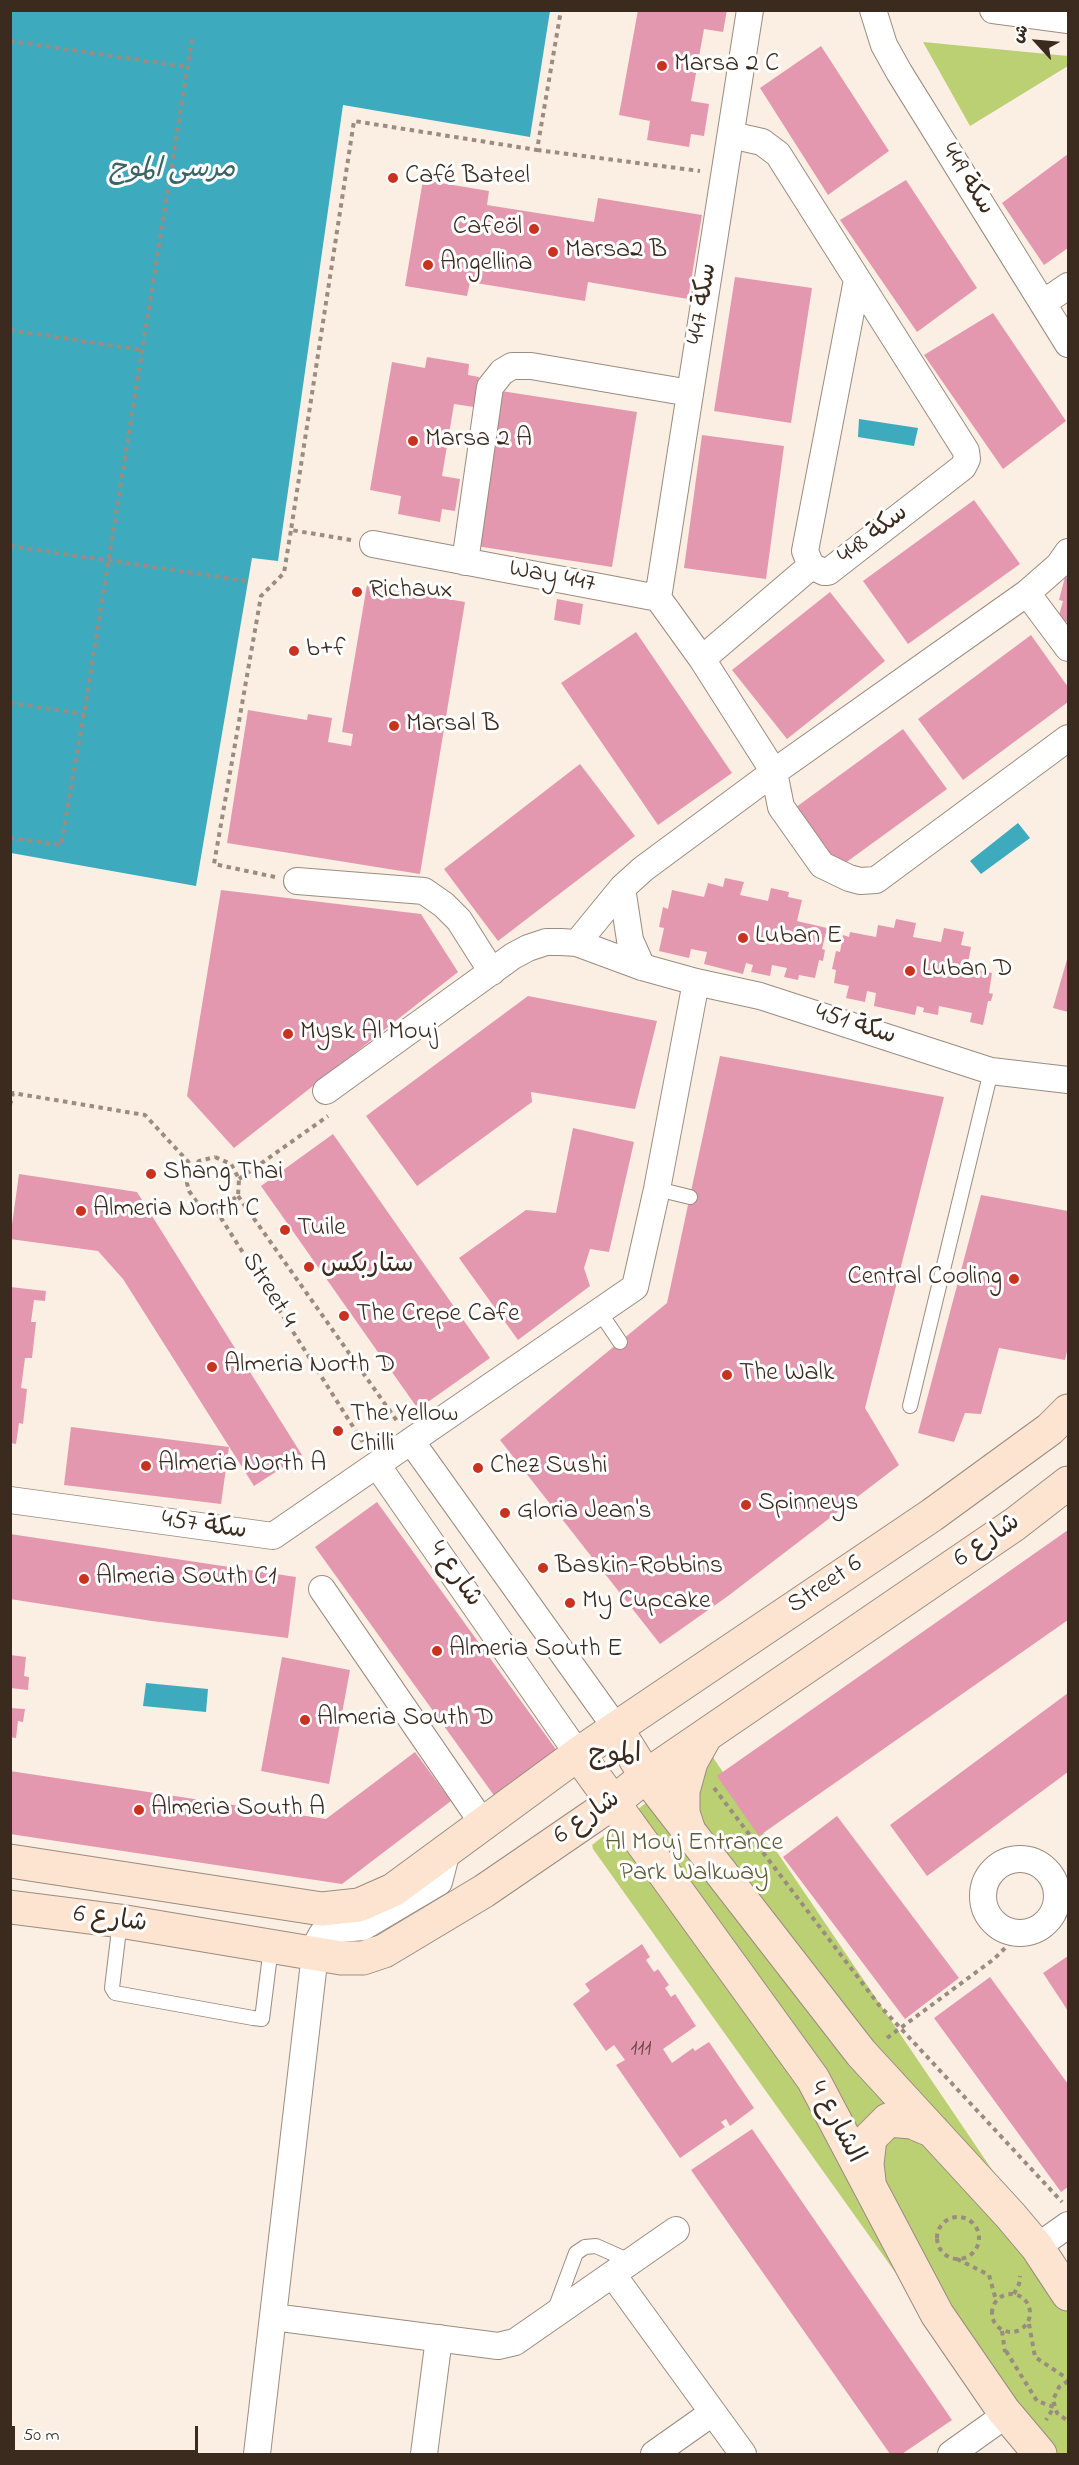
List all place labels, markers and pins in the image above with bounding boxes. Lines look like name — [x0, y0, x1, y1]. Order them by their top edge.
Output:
place label: Marsa 2 C — [674, 50, 779, 82]
marker: Marsa 2 C — [655, 59, 669, 73]
place label: Café Bateel — [405, 162, 530, 194]
marker: Café Bateel — [386, 171, 400, 185]
place label: Cafeöl — [453, 213, 522, 245]
marker: Cafeöl — [527, 222, 541, 236]
place label: Marsa2 B — [565, 236, 667, 268]
marker: Marsa2 B — [546, 245, 560, 259]
place label: Angellina — [440, 249, 532, 281]
marker: Angellina — [421, 258, 435, 272]
place label: Marsa 2 A — [425, 425, 532, 457]
marker: Marsa 2 A — [406, 434, 420, 448]
place label: Richaux — [369, 576, 452, 608]
marker: Richaux — [350, 585, 364, 599]
place label: b+f — [306, 635, 346, 667]
marker: b+f — [287, 644, 301, 658]
place label: Marsal B — [406, 710, 500, 742]
marker: Marsal B — [387, 719, 401, 733]
place label: Luban E — [755, 922, 842, 954]
marker: Luban E — [736, 931, 750, 945]
place label: Luban D — [922, 955, 1013, 987]
marker: Luban D — [903, 964, 917, 978]
place label: Mysk Al Mouj — [300, 1018, 438, 1050]
marker: Mysk Al Mouj — [281, 1027, 295, 1041]
place label: Shang Thai — [163, 1158, 283, 1190]
marker: Shang Thai — [144, 1167, 158, 1181]
place label: Almeria North C — [93, 1195, 259, 1227]
marker: Almeria North C — [74, 1204, 88, 1218]
place label: Tuile — [297, 1214, 346, 1246]
marker: Tuile — [278, 1223, 292, 1237]
place label: ستاربكس — [321, 1251, 414, 1283]
marker: ستاربكس — [302, 1260, 316, 1274]
place label: Central Cooling — [847, 1263, 1002, 1295]
marker: Central Cooling — [1007, 1272, 1021, 1286]
place label: The Crepe Cafe — [356, 1300, 520, 1332]
marker: The Crepe Cafe — [337, 1309, 351, 1323]
place label: Almeria North D — [224, 1351, 395, 1383]
place label: The Walk — [739, 1359, 834, 1391]
marker: Almeria North D — [205, 1360, 219, 1374]
marker: The Walk — [720, 1368, 734, 1382]
place label: The Yellow Chilli — [350, 1400, 458, 1462]
marker: The Yellow Chilli — [331, 1424, 345, 1438]
place label: Almeria North A — [158, 1450, 326, 1482]
place label: Chez Sushi — [490, 1452, 607, 1484]
marker: Almeria North A — [139, 1459, 153, 1473]
marker: Chez Sushi — [471, 1461, 485, 1475]
place label: Spinneys — [758, 1489, 858, 1521]
place label: Gloria Jean's — [517, 1497, 652, 1529]
marker: Spinneys — [739, 1498, 753, 1512]
marker: Gloria Jean's — [498, 1506, 512, 1520]
place label: Baskin-Robbins — [555, 1552, 723, 1584]
marker: Baskin-Robbins — [536, 1561, 550, 1575]
place label: Almeria South C1 — [96, 1563, 277, 1595]
marker: Almeria South C1 — [77, 1572, 91, 1586]
place label: My Cupcake — [582, 1587, 711, 1619]
marker: My Cupcake — [563, 1596, 577, 1610]
place label: Almeria South E — [449, 1635, 623, 1667]
marker: Almeria South E — [430, 1644, 444, 1658]
place label: Almeria South D — [317, 1704, 494, 1736]
marker: Almeria South D — [298, 1713, 312, 1727]
place label: Almeria South A — [151, 1794, 325, 1826]
marker: Almeria South A — [132, 1803, 146, 1817]

